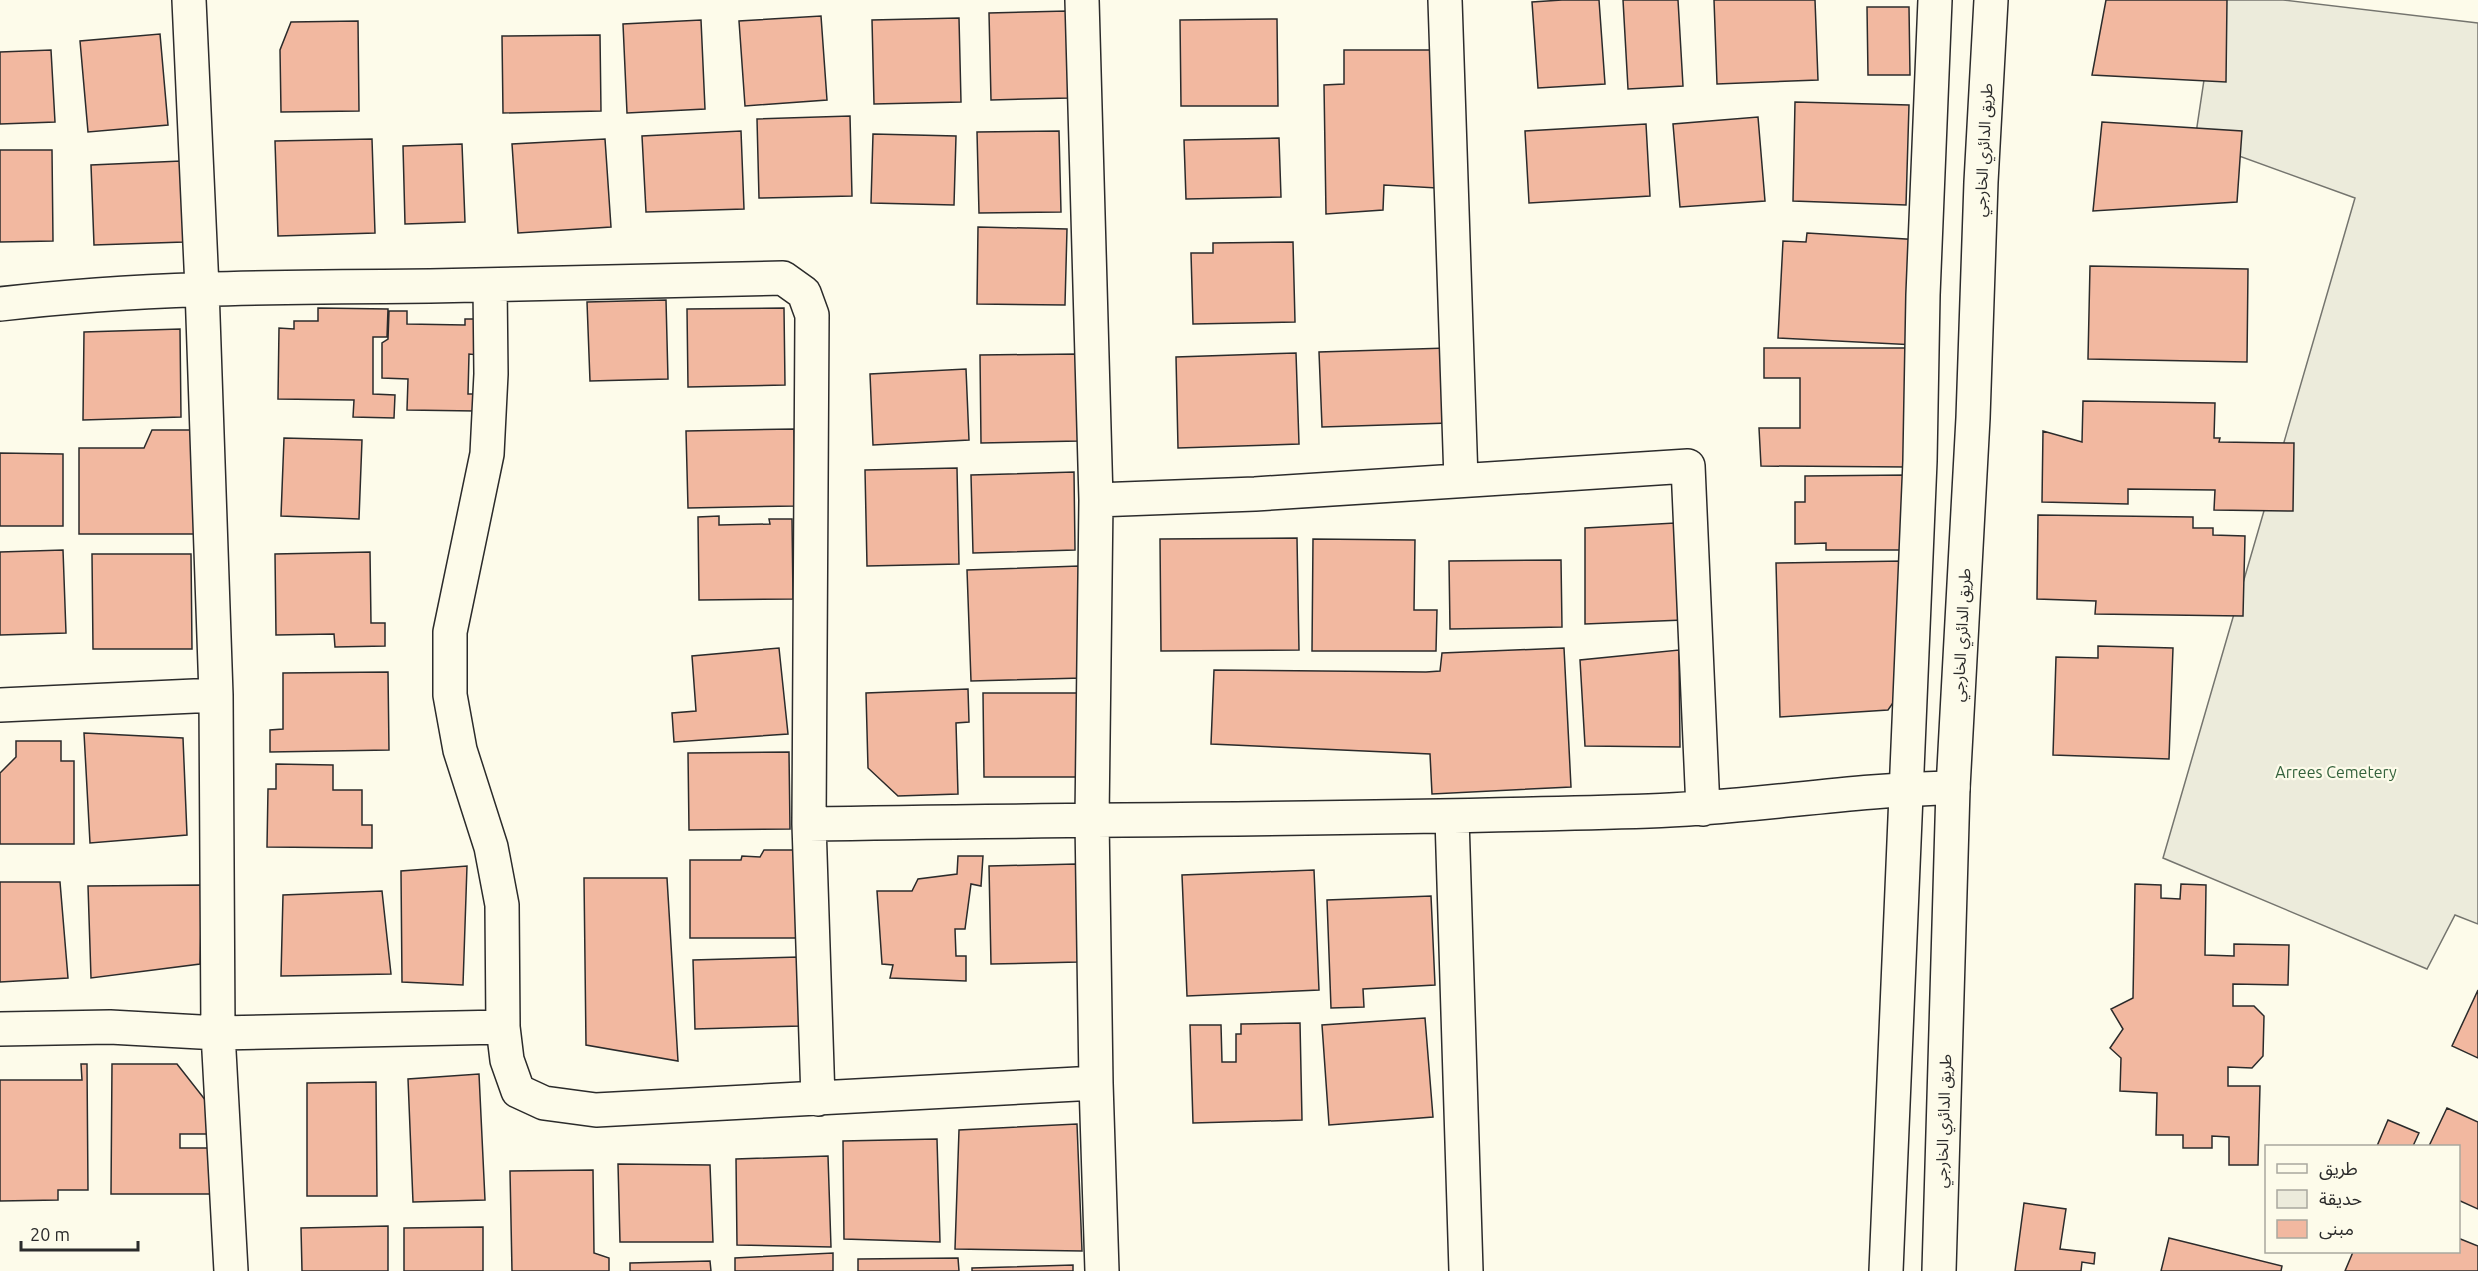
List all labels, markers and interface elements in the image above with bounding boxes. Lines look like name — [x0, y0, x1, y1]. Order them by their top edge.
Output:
street label: طريق الدائري الخارجي — [1971, 82, 1999, 218]
street label: طريق الدائري الخارجي — [1949, 567, 1977, 703]
park label: Arrees Cemetery — [2275, 763, 2397, 781]
street label: طريق الدائري الخارجي — [1932, 1054, 1958, 1188]
legend — [2265, 1145, 2460, 1253]
text: طريق — [2319, 1158, 2358, 1180]
text: حديقة — [2319, 1188, 2362, 1208]
scale bar — [21, 1214, 138, 1252]
text: مبنى — [2319, 1218, 2354, 1240]
text: 20 m — [30, 1224, 70, 1244]

